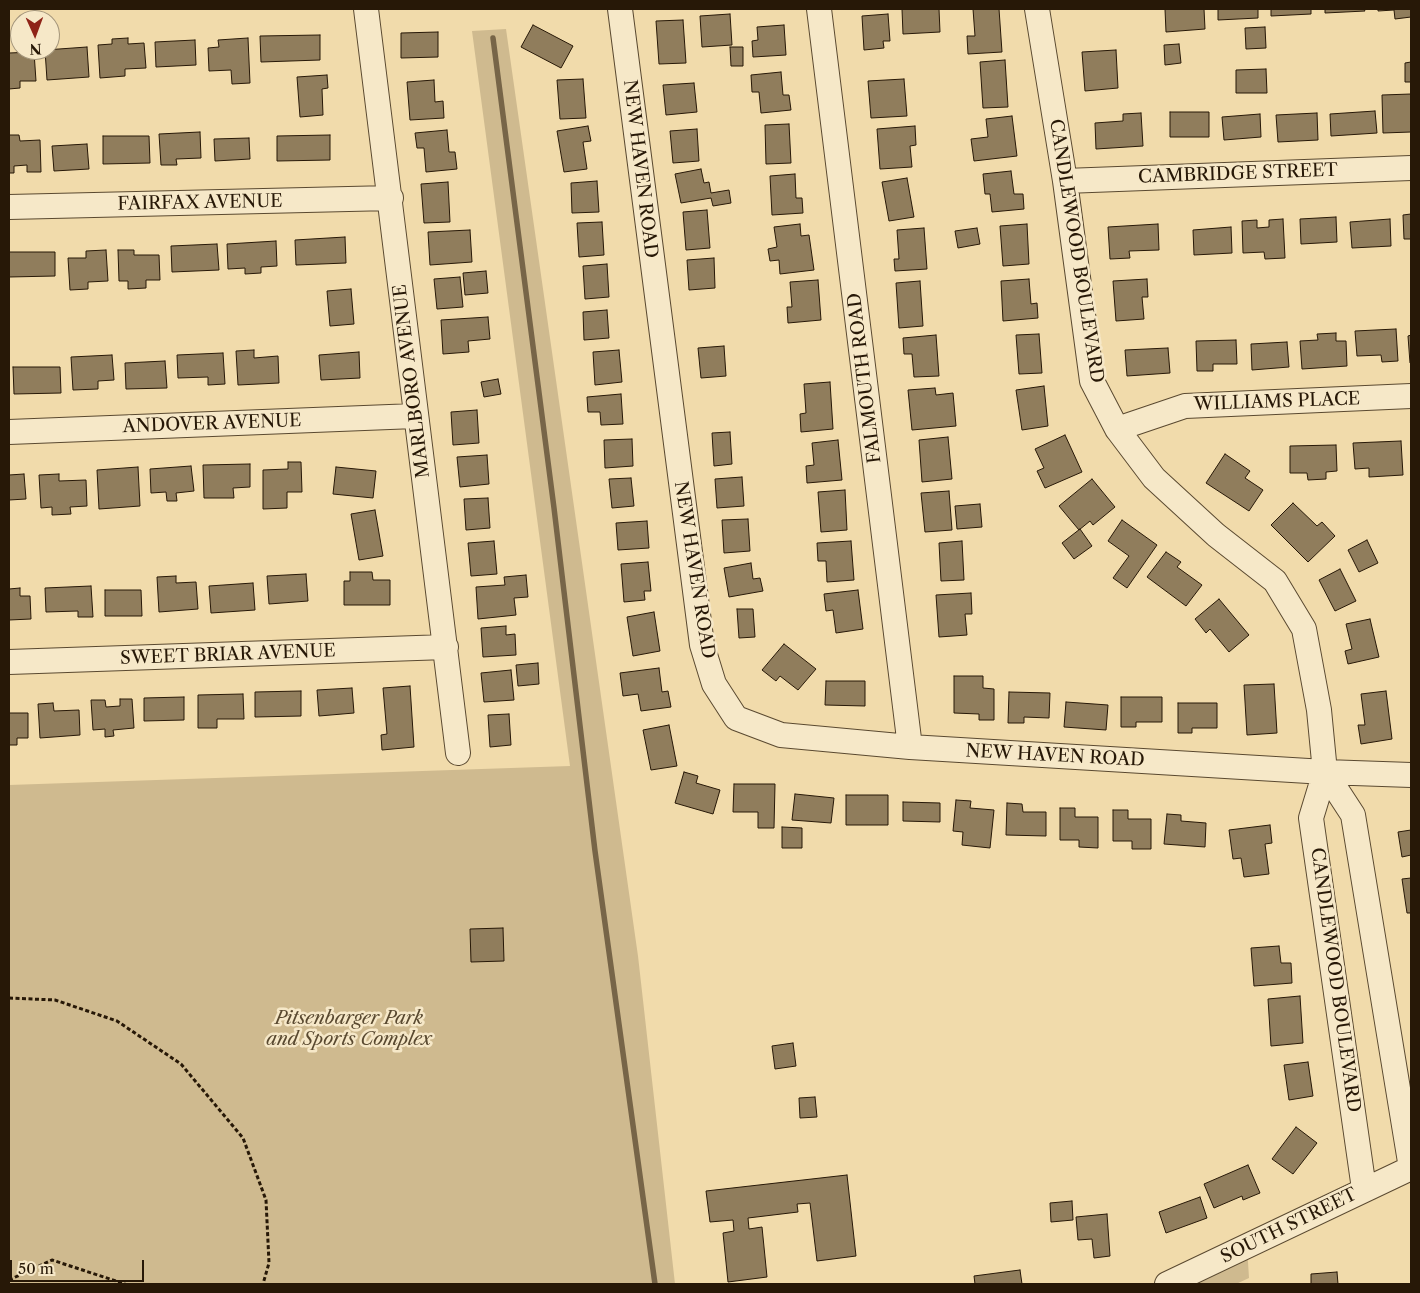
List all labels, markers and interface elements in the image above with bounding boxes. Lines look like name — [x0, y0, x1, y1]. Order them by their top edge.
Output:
north arrow — [10, 10, 60, 60]
text: N — [29, 40, 42, 58]
street label: NEW HAVEN ROAD — [618, 79, 662, 259]
street label: CANDLEWOOD BOULEVARD — [1044, 117, 1108, 385]
street label: CAMBRIDGE STREET — [1138, 160, 1338, 188]
street label: FAIRFAX AVENUE — [117, 191, 283, 215]
street label: MARLBORO AVENUE — [389, 283, 435, 479]
street label: FALMOUTH ROAD — [844, 292, 886, 464]
street label: WILLIAMS PLACE — [1193, 388, 1361, 416]
street label: ANDOVER AVENUE — [122, 410, 302, 438]
street label: NEW HAVEN ROAD — [669, 480, 719, 660]
street label: SWEET BRIAR AVENUE — [120, 640, 336, 670]
street label: NEW HAVEN ROAD — [965, 741, 1145, 771]
street label: CANDLEWOOD BOULEVARD — [1306, 846, 1364, 1114]
park label: Pitsenbarger Park and Sports Complex — [266, 1008, 432, 1050]
street label: SOUTH STREET — [1217, 1184, 1361, 1268]
scale bar — [12, 1250, 146, 1282]
text: 50 m — [18, 1259, 54, 1278]

